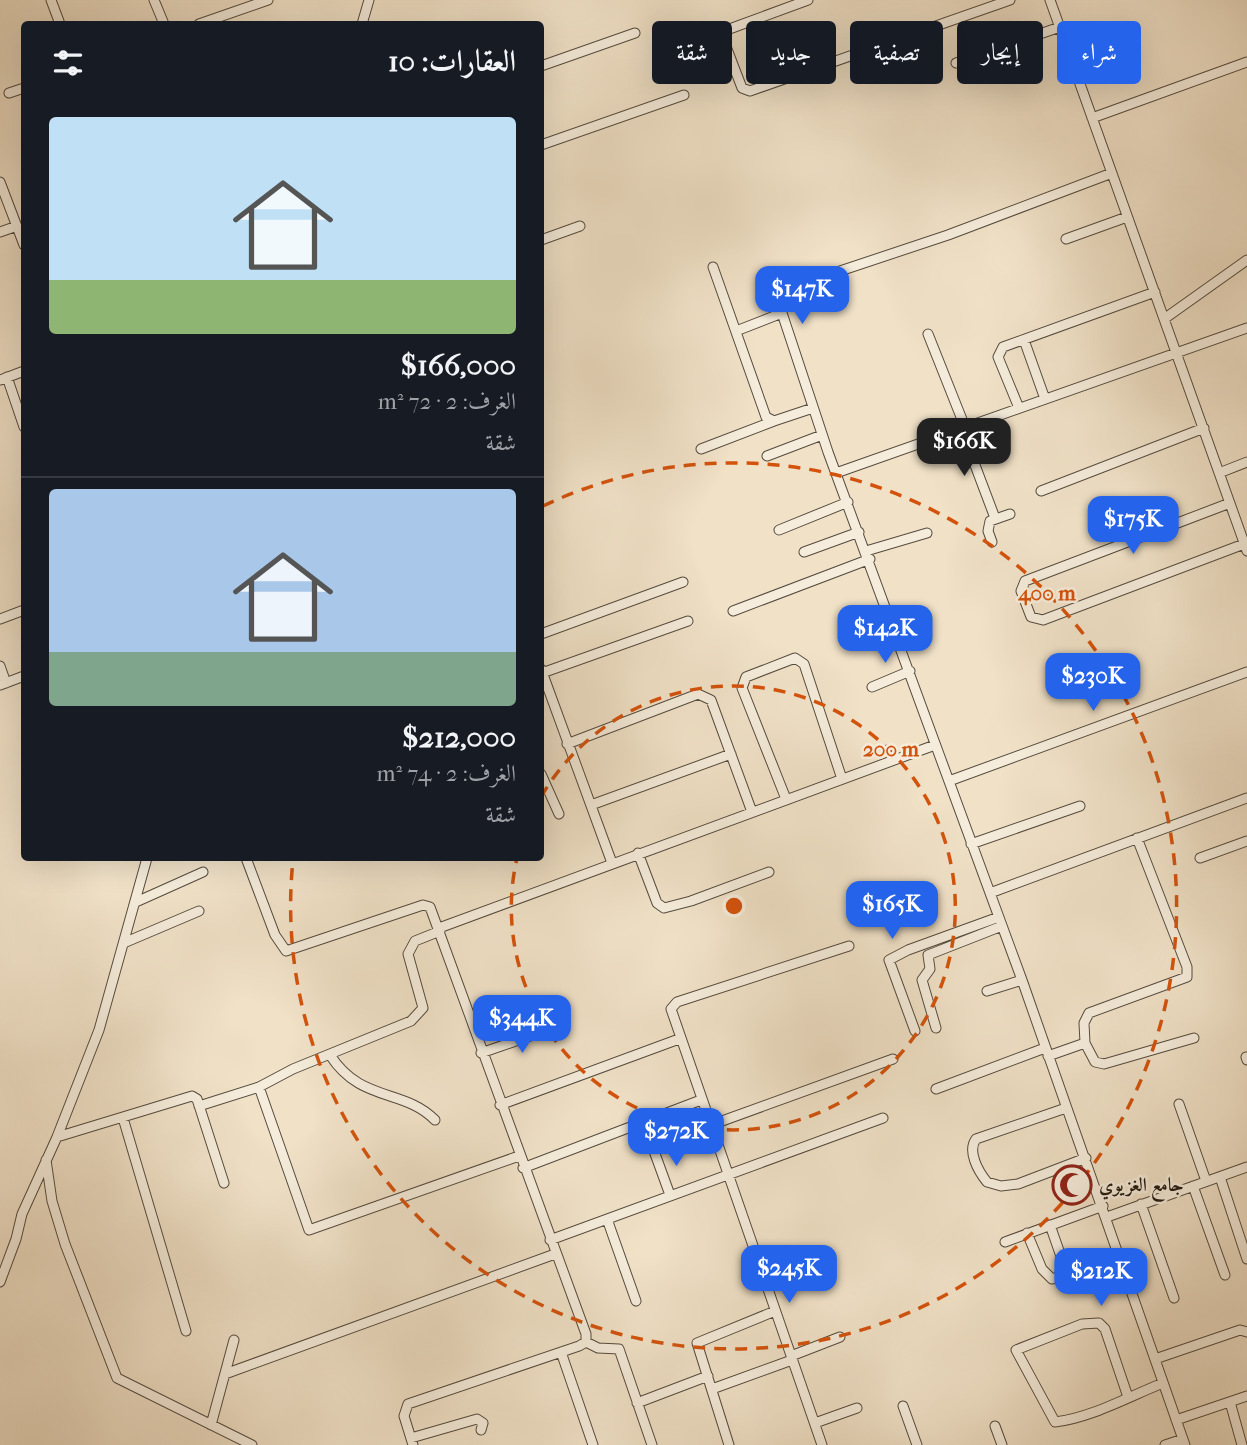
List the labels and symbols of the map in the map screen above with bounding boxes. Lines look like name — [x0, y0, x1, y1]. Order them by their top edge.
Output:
pin: $147K — [753, 266, 851, 326]
pin: $166K — [915, 419, 1013, 478]
pin: $175K — [1084, 496, 1182, 556]
text: 400 m — [1017, 581, 1076, 606]
pin: $142K — [836, 606, 934, 665]
pin: $230K — [1044, 654, 1142, 713]
text: 200 m — [863, 737, 920, 761]
pin: $165K — [843, 881, 941, 941]
centre of rings — [722, 894, 746, 918]
pin: $344K — [473, 996, 571, 1055]
pin: $272K — [627, 1108, 725, 1168]
mosque icon: جامع الغزيوي — [1051, 1164, 1093, 1206]
place label: جامع الغزيوي — [1099, 1174, 1184, 1202]
pin: $245K — [740, 1246, 838, 1305]
pin: $212K — [1052, 1248, 1150, 1308]

